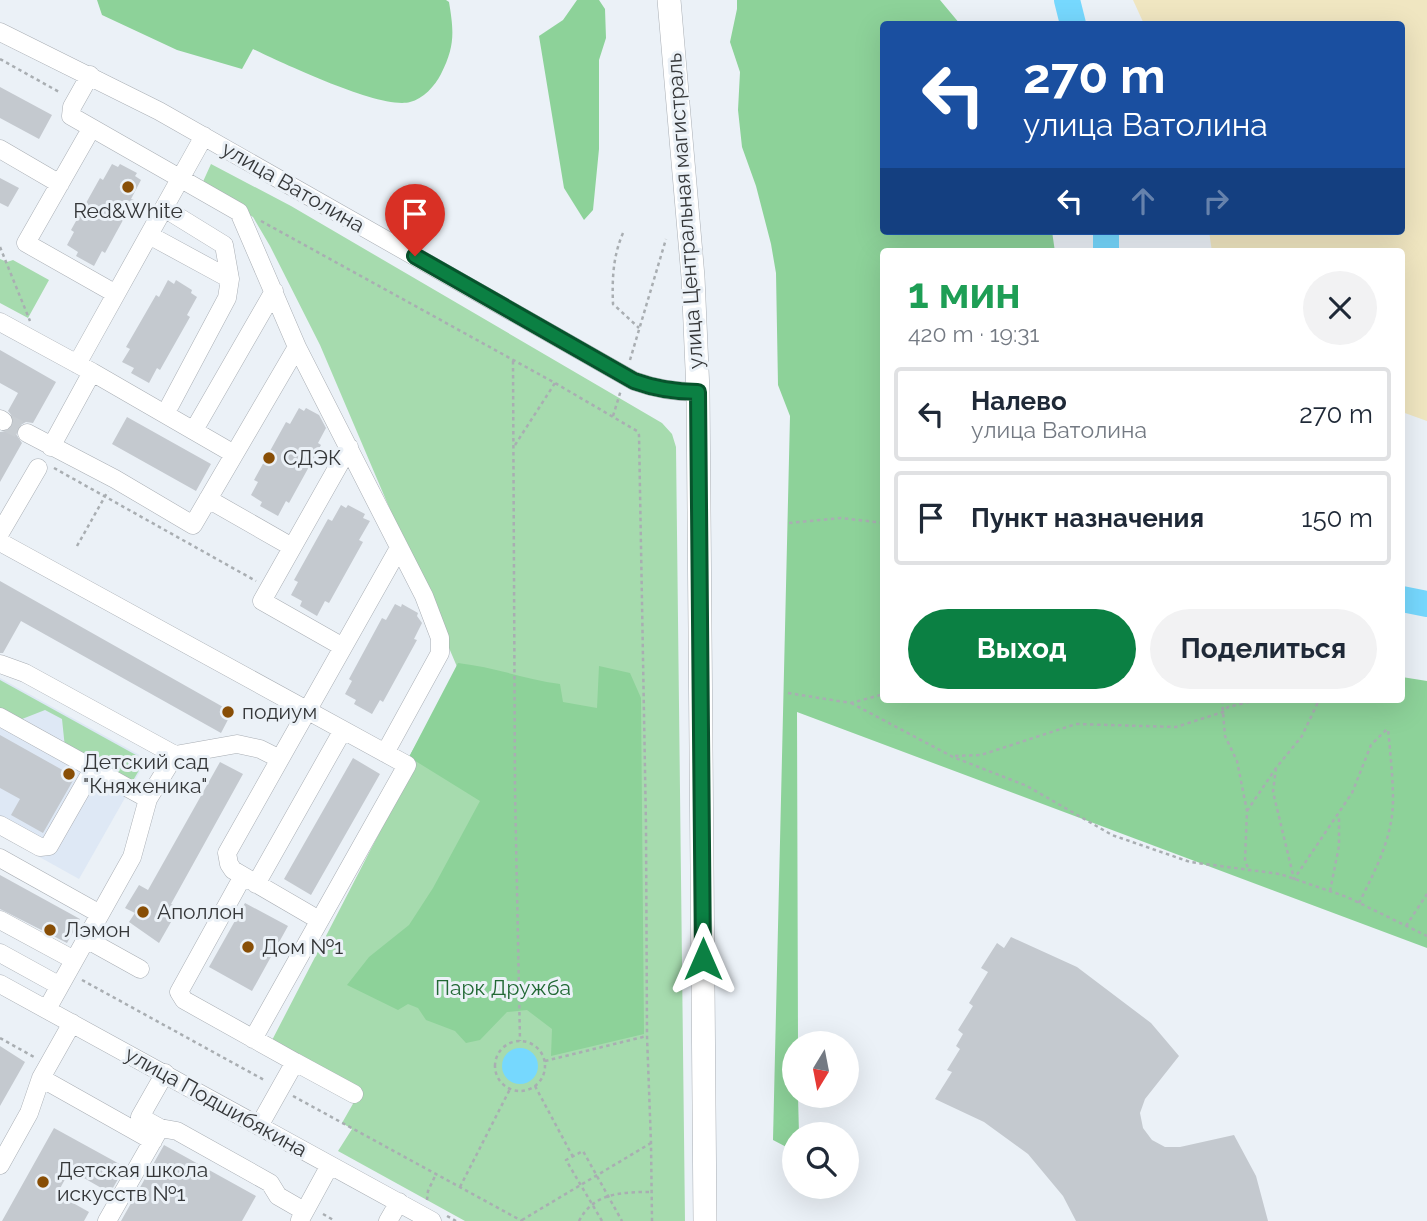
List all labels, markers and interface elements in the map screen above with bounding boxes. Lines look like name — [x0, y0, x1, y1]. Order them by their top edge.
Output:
text: 270 m — [1023, 47, 1166, 104]
icon: left — [908, 49, 999, 140]
street label: улица Центральная магистраль — [661, 52, 708, 370]
text: улица Ватолина — [1023, 106, 1268, 143]
street label: улица Ватолина — [217, 136, 369, 238]
marker: Red&White — [120, 179, 136, 195]
icon: left — [1051, 182, 1089, 220]
icon: ahead — [1124, 182, 1162, 220]
icon: right — [1197, 182, 1235, 220]
pin — [385, 184, 445, 256]
icon: arrive — [396, 195, 434, 233]
place label: Red&White — [73, 198, 183, 223]
text: 1 мин — [908, 269, 1021, 318]
button: close — [1303, 271, 1377, 345]
text: 420 m · 19:31 — [908, 320, 1039, 347]
text: Налево — [971, 386, 1067, 416]
icon: left — [912, 395, 950, 433]
text: 270 m — [1299, 399, 1373, 429]
text: улица Ватолина — [971, 416, 1147, 443]
place label: СДЭК — [283, 445, 341, 470]
marker: СДЭК — [261, 450, 277, 466]
icon: arrive — [912, 499, 950, 537]
text: Пункт назначения — [971, 503, 1204, 533]
text: 150 m — [1301, 503, 1373, 533]
button: Выход — [908, 609, 1136, 689]
button: Поделиться — [1150, 609, 1377, 689]
place label: подиум — [242, 699, 317, 724]
marker: подиум — [220, 704, 236, 720]
place label: Детский сад "Княженика" — [83, 749, 209, 798]
marker: Детский сад "Княженика" — [61, 766, 77, 782]
place label: Аполлон — [157, 899, 244, 924]
marker: Аполлон — [135, 904, 151, 920]
place label: Лэмон — [64, 917, 130, 942]
marker: Лэмон — [42, 922, 58, 938]
position arrow — [666, 922, 740, 996]
place label: Дом №1 — [262, 934, 343, 959]
marker: Дом №1 — [240, 939, 256, 955]
park label: Парк Дружба — [435, 975, 571, 1000]
north arrow — [782, 1031, 859, 1108]
map controls — [782, 1031, 859, 1199]
street label: улица Подшибякина — [121, 1041, 312, 1162]
button: search — [782, 1122, 859, 1199]
place label: Детская школа искусств №1 — [57, 1157, 208, 1206]
marker: Детская школа искусств №1 — [35, 1174, 51, 1190]

